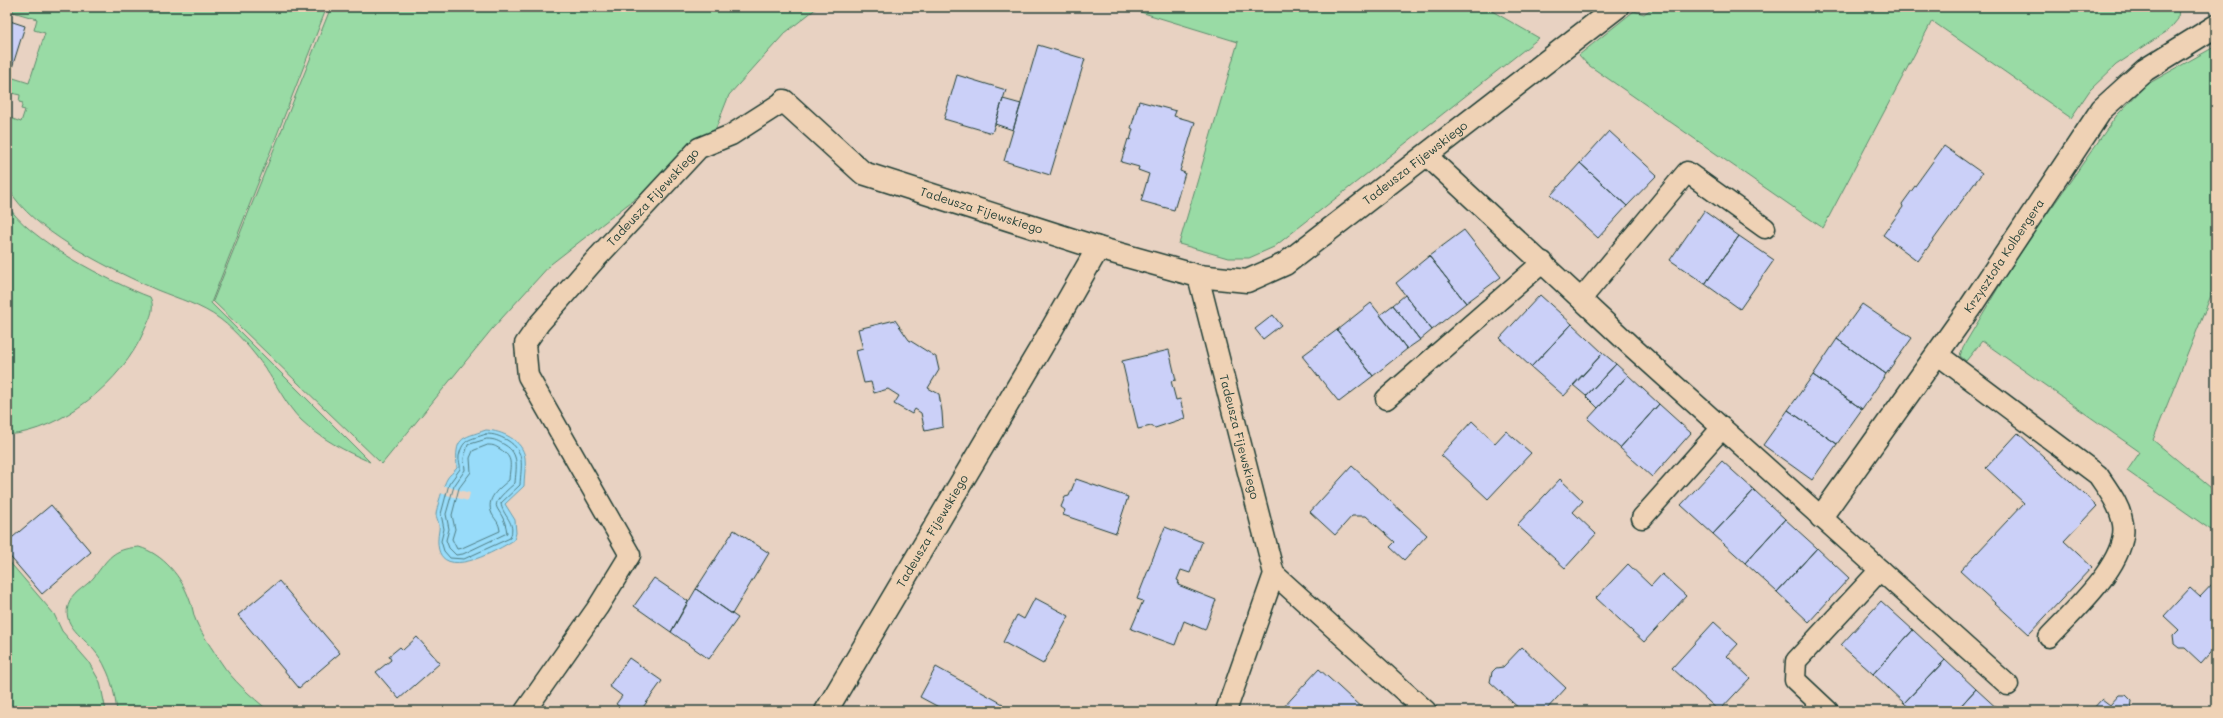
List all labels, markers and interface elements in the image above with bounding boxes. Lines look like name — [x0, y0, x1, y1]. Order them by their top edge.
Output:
street label: Tadeusza Fijewskiego — [1359, 117, 1470, 208]
street label: Tadeusza Fijewskiego — [603, 144, 702, 249]
street label: Tadeusza Fijewskiego — [918, 183, 1045, 237]
street label: Krzysztofa Kolbergera — [1960, 195, 2047, 316]
street label: Tadeusza Fijewskiego — [1216, 372, 1264, 501]
street label: Tadeusza Fijewskiego — [892, 471, 971, 590]

